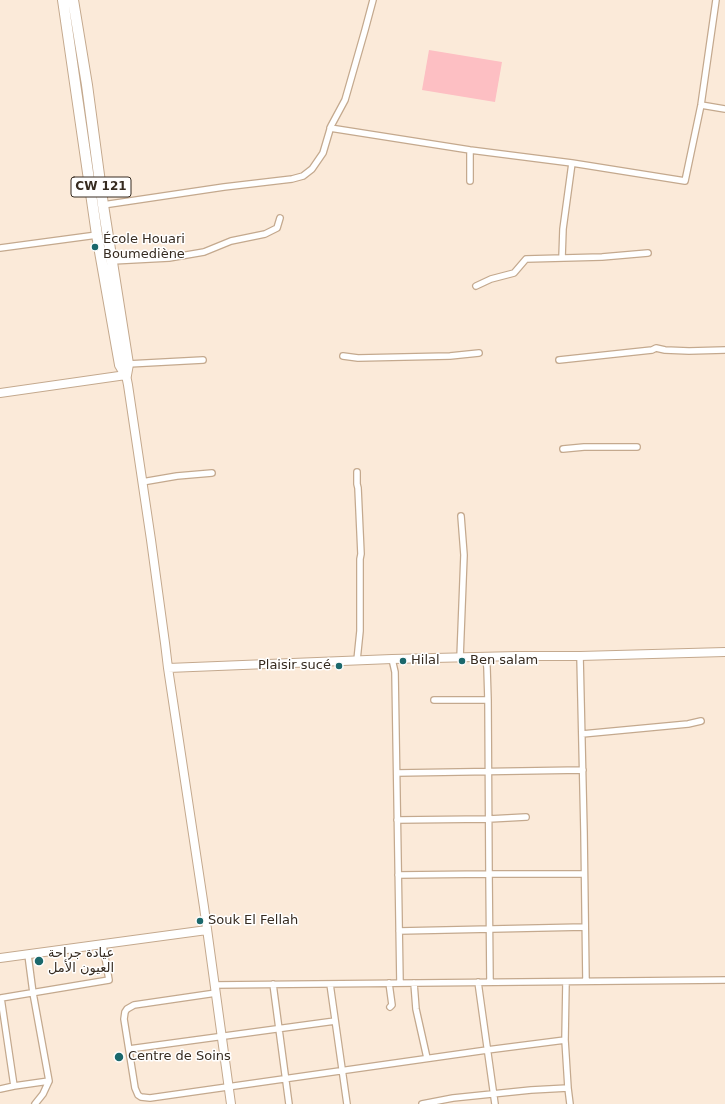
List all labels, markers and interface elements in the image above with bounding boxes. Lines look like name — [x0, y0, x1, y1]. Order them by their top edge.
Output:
road number: CW 121 — [71, 177, 131, 197]
place label: École Houari Boumediène — [103, 232, 185, 263]
marker: École Houari Boumediène — [90, 242, 100, 252]
place label: Hilal — [411, 653, 440, 669]
place label: Ben salam — [470, 653, 538, 669]
marker: Hilal — [398, 656, 408, 666]
marker: Ben salam — [457, 656, 467, 666]
place label: Plaisir sucé — [258, 658, 331, 674]
marker: Plaisir sucé — [334, 661, 344, 671]
place label: Souk El Fellah — [208, 913, 298, 929]
marker: Souk El Fellah — [195, 916, 205, 926]
place label: عيادة جراحة العيون الأمل — [48, 946, 114, 977]
marker: عيادة جراحة العيون الأمل — [33, 955, 45, 967]
place label: Centre de Soins — [128, 1049, 231, 1065]
marker: Centre de Soins — [113, 1051, 125, 1063]

